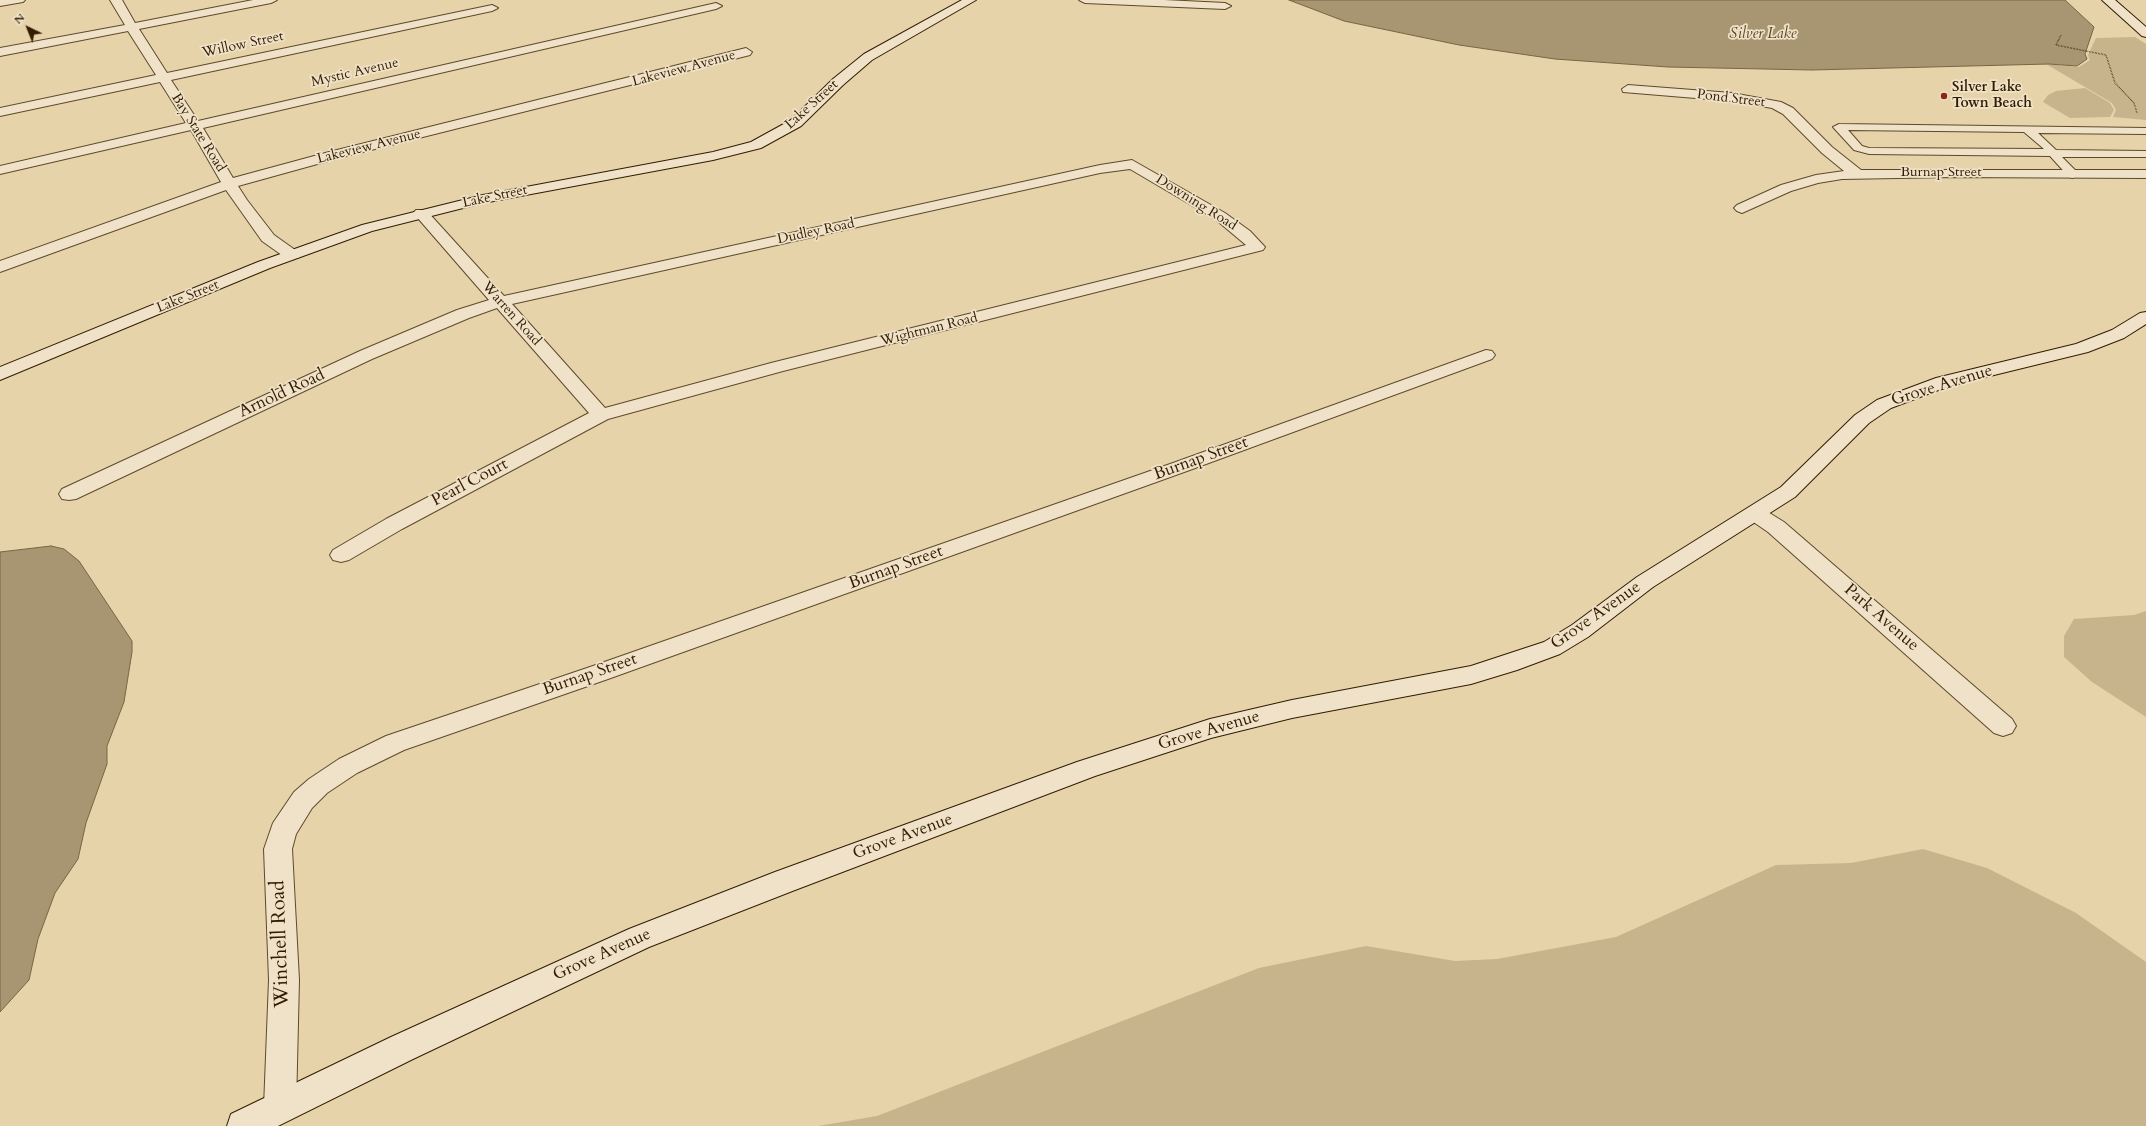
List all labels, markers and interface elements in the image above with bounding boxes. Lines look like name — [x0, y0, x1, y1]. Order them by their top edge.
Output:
north arrow — [8, 8, 48, 48]
text: N — [11, 10, 28, 28]
water label: Silver Lake — [1729, 26, 1797, 44]
street label: Willow Street — [201, 28, 285, 62]
street label: Lakeview Avenue — [631, 47, 737, 91]
street label: Mystic Avenue — [310, 55, 400, 91]
street label: Lake Street — [782, 77, 842, 133]
place label: Silver Lake Town Beach — [1952, 80, 2032, 112]
street label: Pond Street — [1696, 86, 1766, 112]
street label: Bay State Road — [167, 91, 229, 175]
marker: Silver Lake Town Beach — [1939, 91, 1949, 101]
street label: Lakeview Avenue — [315, 126, 423, 168]
street label: Burnap Street — [1900, 165, 1982, 181]
street label: Downing Road — [1152, 171, 1240, 235]
street label: Lake Street — [461, 182, 529, 212]
street label: Dudley Road — [776, 216, 856, 248]
street label: Lake Street — [154, 277, 222, 317]
street label: Warren Road — [478, 278, 544, 350]
street label: Wightman Road — [879, 310, 979, 350]
street label: Grove Avenue — [1889, 361, 1995, 411]
street label: Arnold Road — [236, 365, 328, 423]
street label: Burnap Street — [1151, 433, 1251, 485]
street label: Pearl Court — [428, 454, 512, 512]
street label: Burnap Street — [846, 542, 946, 594]
street label: Grove Avenue — [1547, 578, 1645, 654]
street label: Park Avenue — [1839, 580, 1923, 656]
street label: Burnap Street — [540, 649, 640, 701]
street label: Grove Avenue — [1156, 707, 1262, 755]
street label: Grove Avenue — [850, 809, 956, 865]
street label: Winchell Road — [267, 880, 295, 1008]
street label: Grove Avenue — [550, 924, 654, 986]

